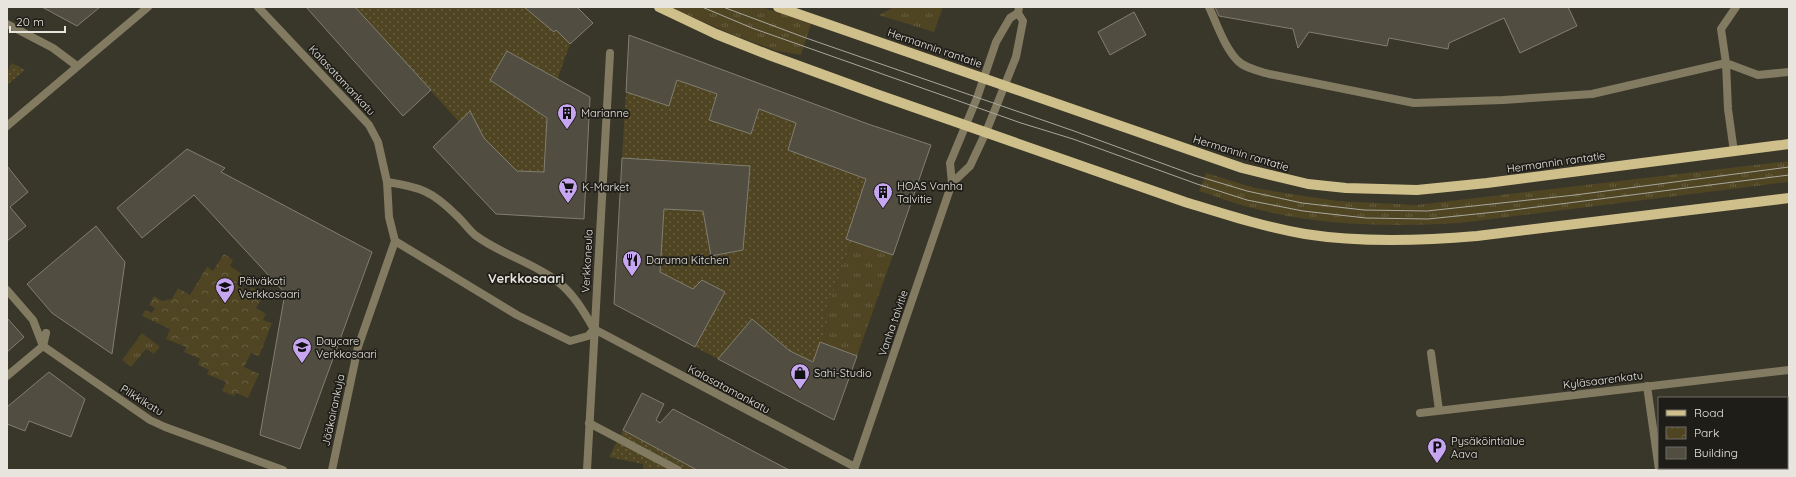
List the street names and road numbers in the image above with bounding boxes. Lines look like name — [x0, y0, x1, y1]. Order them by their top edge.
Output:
street label: Hermannin rantatie — [886, 25, 984, 71]
street label: Kalasatamankatu — [306, 42, 378, 118]
street label: Hermannin rantatie — [1191, 132, 1291, 174]
street label: Hermannin rantatie — [1506, 148, 1606, 176]
street label: Verkkoneula — [578, 229, 596, 293]
street label: Vanha talvitie — [875, 288, 911, 358]
street label: Kalasatamankatu — [685, 361, 773, 417]
street label: Kyläsaarenkatu — [1562, 368, 1644, 392]
street label: Jääkairankuja — [319, 373, 347, 447]
street label: Pilkkikatu — [118, 381, 166, 419]

